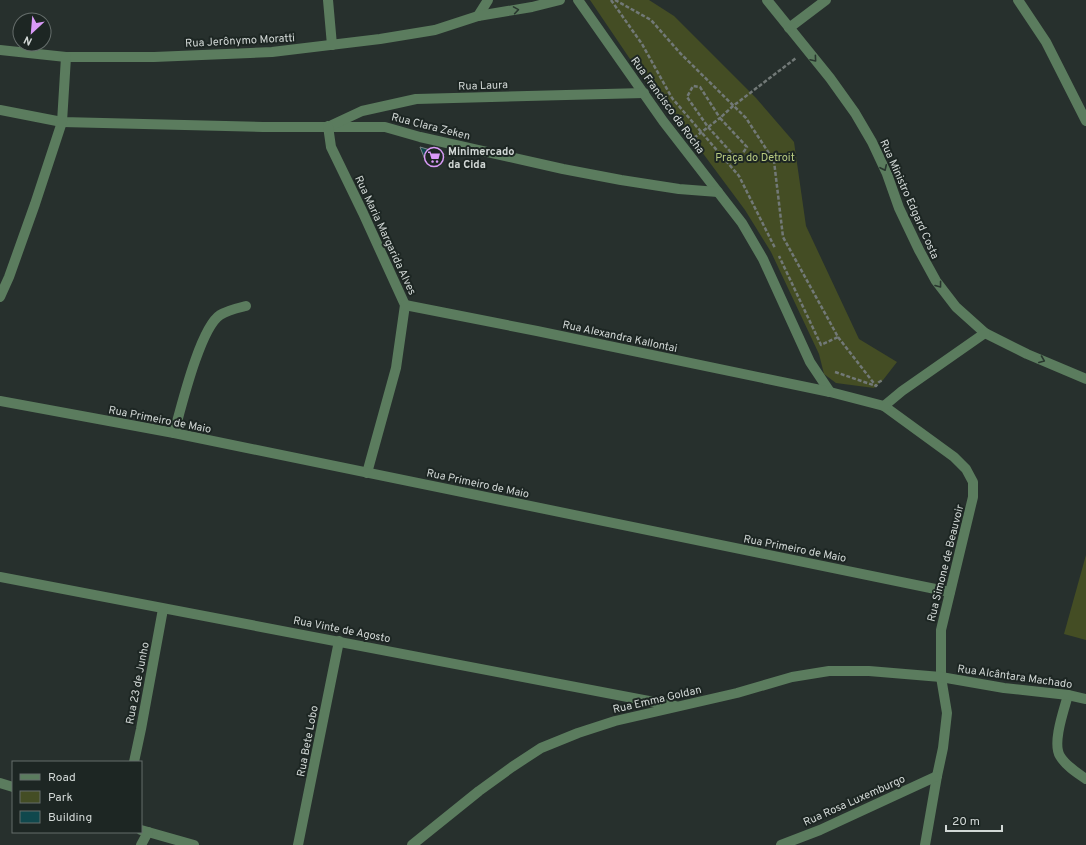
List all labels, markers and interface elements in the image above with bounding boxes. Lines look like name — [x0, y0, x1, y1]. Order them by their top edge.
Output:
one-way arrow — [513, 6, 520, 15]
north arrow — [12, 12, 52, 52]
street label: Rua Jerônymo Moratti — [185, 31, 295, 51]
text: N — [21, 32, 35, 48]
street label: Rua Francisco da Rocha — [627, 54, 707, 157]
one-way arrow — [809, 54, 816, 62]
street label: Rua Laura — [458, 78, 508, 94]
street label: Rua Clara Zeken — [390, 110, 472, 144]
street label: Rua Ministro Edgard Costa — [876, 137, 942, 262]
place label: Minimercado da Cida — [448, 145, 514, 172]
supermarket icon: Minimercado da Cida — [423, 146, 445, 168]
park label: Praça do Detroit — [715, 151, 795, 165]
one-way arrow — [879, 163, 887, 171]
street label: Rua Maria Margarida Alves — [351, 173, 419, 297]
one-way arrow — [934, 280, 941, 287]
street label: Rua Alexandra Kallontai — [561, 318, 678, 356]
one-way arrow — [1038, 356, 1045, 364]
street label: Rua Primeiro de Maio — [107, 403, 212, 437]
street label: Rua Primeiro de Maio — [425, 466, 530, 502]
street label: Rua Simone de Beauvoir — [925, 502, 967, 623]
street label: Rua Primeiro de Maio — [742, 532, 847, 566]
street label: Rua Vinte de Agosto — [292, 614, 392, 646]
street label: Rua 23 de Junho — [123, 641, 153, 725]
street label: Rua Alcântara Machado — [957, 662, 1073, 692]
street label: Rua Emma Goldan — [612, 683, 703, 717]
street label: Rua Bete Lobo — [294, 704, 322, 778]
legend — [12, 761, 142, 833]
text: Road — [48, 770, 76, 786]
street label: Rua Rosa Luxemburgo — [801, 772, 908, 830]
text: Park — [48, 790, 73, 806]
scale bar — [946, 807, 1002, 833]
text: Building — [48, 810, 92, 826]
text: 20 m — [952, 814, 980, 830]

